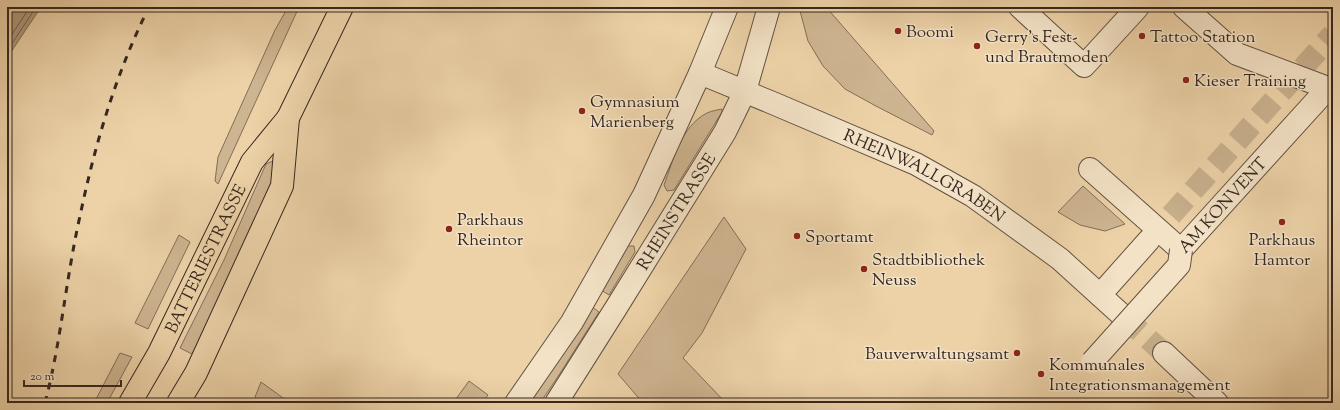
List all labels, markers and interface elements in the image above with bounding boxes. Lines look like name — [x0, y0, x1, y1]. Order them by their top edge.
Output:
place label: Boomi — [906, 21, 954, 45]
marker: Boomi — [893, 26, 903, 36]
place label: Gerry's Fest- und Brautmoden — [985, 26, 1109, 70]
place label: Tattoo Station — [1150, 26, 1256, 50]
marker: Tattoo Station — [1137, 31, 1147, 41]
marker: Gerry's Fest- und Brautmoden — [972, 41, 982, 51]
place label: Kieser Training — [1194, 70, 1306, 94]
marker: Kieser Training — [1181, 75, 1191, 85]
place label: Gymnasium Marienberg — [590, 91, 680, 135]
marker: Gymnasium Marienberg — [577, 106, 587, 116]
street label: RHEINWALLGRABEN — [839, 124, 1009, 229]
street label: RHEINSTRASSE — [632, 149, 723, 276]
street label: AM KONVENT — [1174, 153, 1273, 259]
street label: BATTERIESTRASSE — [160, 181, 253, 338]
place label: Parkhaus Rheintor — [457, 209, 524, 253]
marker: Parkhaus Hamtor — [1277, 217, 1287, 227]
marker: Parkhaus Rheintor — [444, 224, 454, 234]
place label: Sportamt — [805, 226, 874, 250]
place label: Parkhaus Hamtor — [1249, 229, 1316, 273]
marker: Sportamt — [792, 231, 802, 241]
place label: Stadtbibliothek Neuss — [872, 249, 985, 293]
marker: Stadtbibliothek Neuss — [859, 264, 869, 274]
place label: Bauverwaltungsamt — [865, 343, 1009, 367]
marker: Bauverwaltungsamt — [1012, 348, 1022, 358]
place label: Kommunales Integrationsmanagement — [1049, 354, 1230, 398]
scale bar — [24, 362, 121, 388]
text: 20 m — [30, 368, 55, 386]
marker: Kommunales Integrationsmanagement — [1036, 369, 1046, 379]

